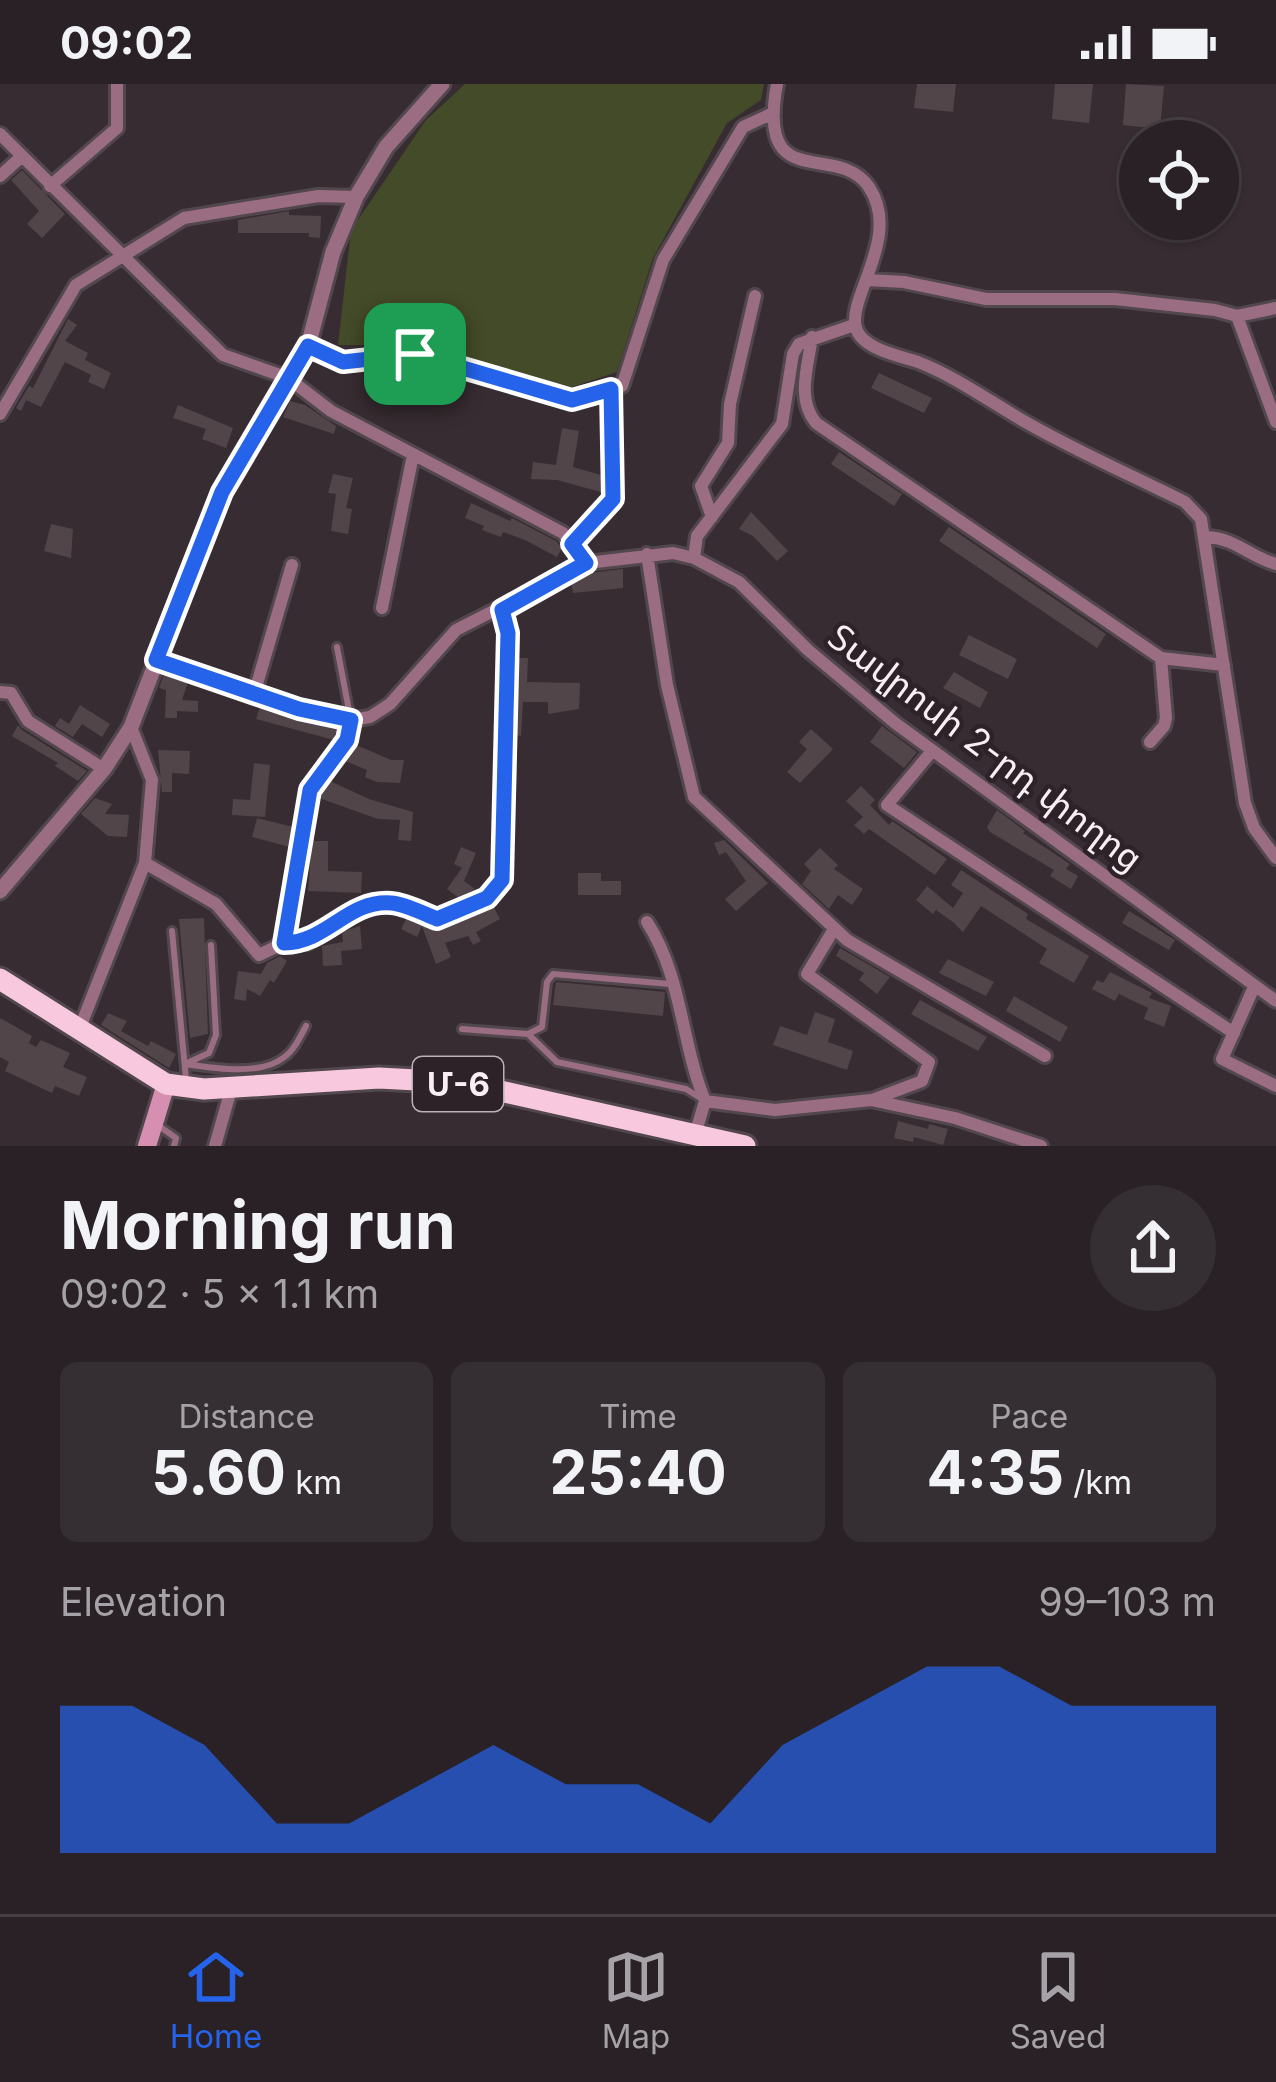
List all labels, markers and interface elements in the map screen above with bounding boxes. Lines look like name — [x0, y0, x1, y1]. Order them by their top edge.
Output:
text: 09:02 — [60, 15, 193, 70]
map controls — [1119, 120, 1239, 240]
button: locate — [1119, 120, 1239, 240]
pin — [364, 303, 466, 405]
icon: arrive — [382, 321, 448, 387]
street label: Տավրոսի 2-րդ փողոց — [820, 614, 1152, 880]
road number: Մ-6 — [413, 1057, 503, 1111]
text: Morning run — [60, 1185, 456, 1265]
button: share — [1090, 1185, 1216, 1311]
text: 09:02 · 5 × 1.1 km — [60, 1270, 379, 1317]
text: Distance — [179, 1396, 315, 1436]
text: Time — [599, 1396, 677, 1436]
text: Pace — [990, 1396, 1068, 1436]
text: 5.60 — [151, 1436, 286, 1508]
text: 25:40 — [549, 1436, 727, 1508]
text: 4:35 — [926, 1436, 1064, 1508]
text: km — [286, 1462, 342, 1502]
text: /km — [1064, 1462, 1132, 1502]
text: Elevation — [60, 1578, 227, 1625]
text: 99–103 m — [1038, 1578, 1216, 1625]
tab: Home — [170, 1944, 262, 2056]
tab: Map — [602, 1944, 670, 2056]
tab: Saved — [1010, 1944, 1106, 2056]

